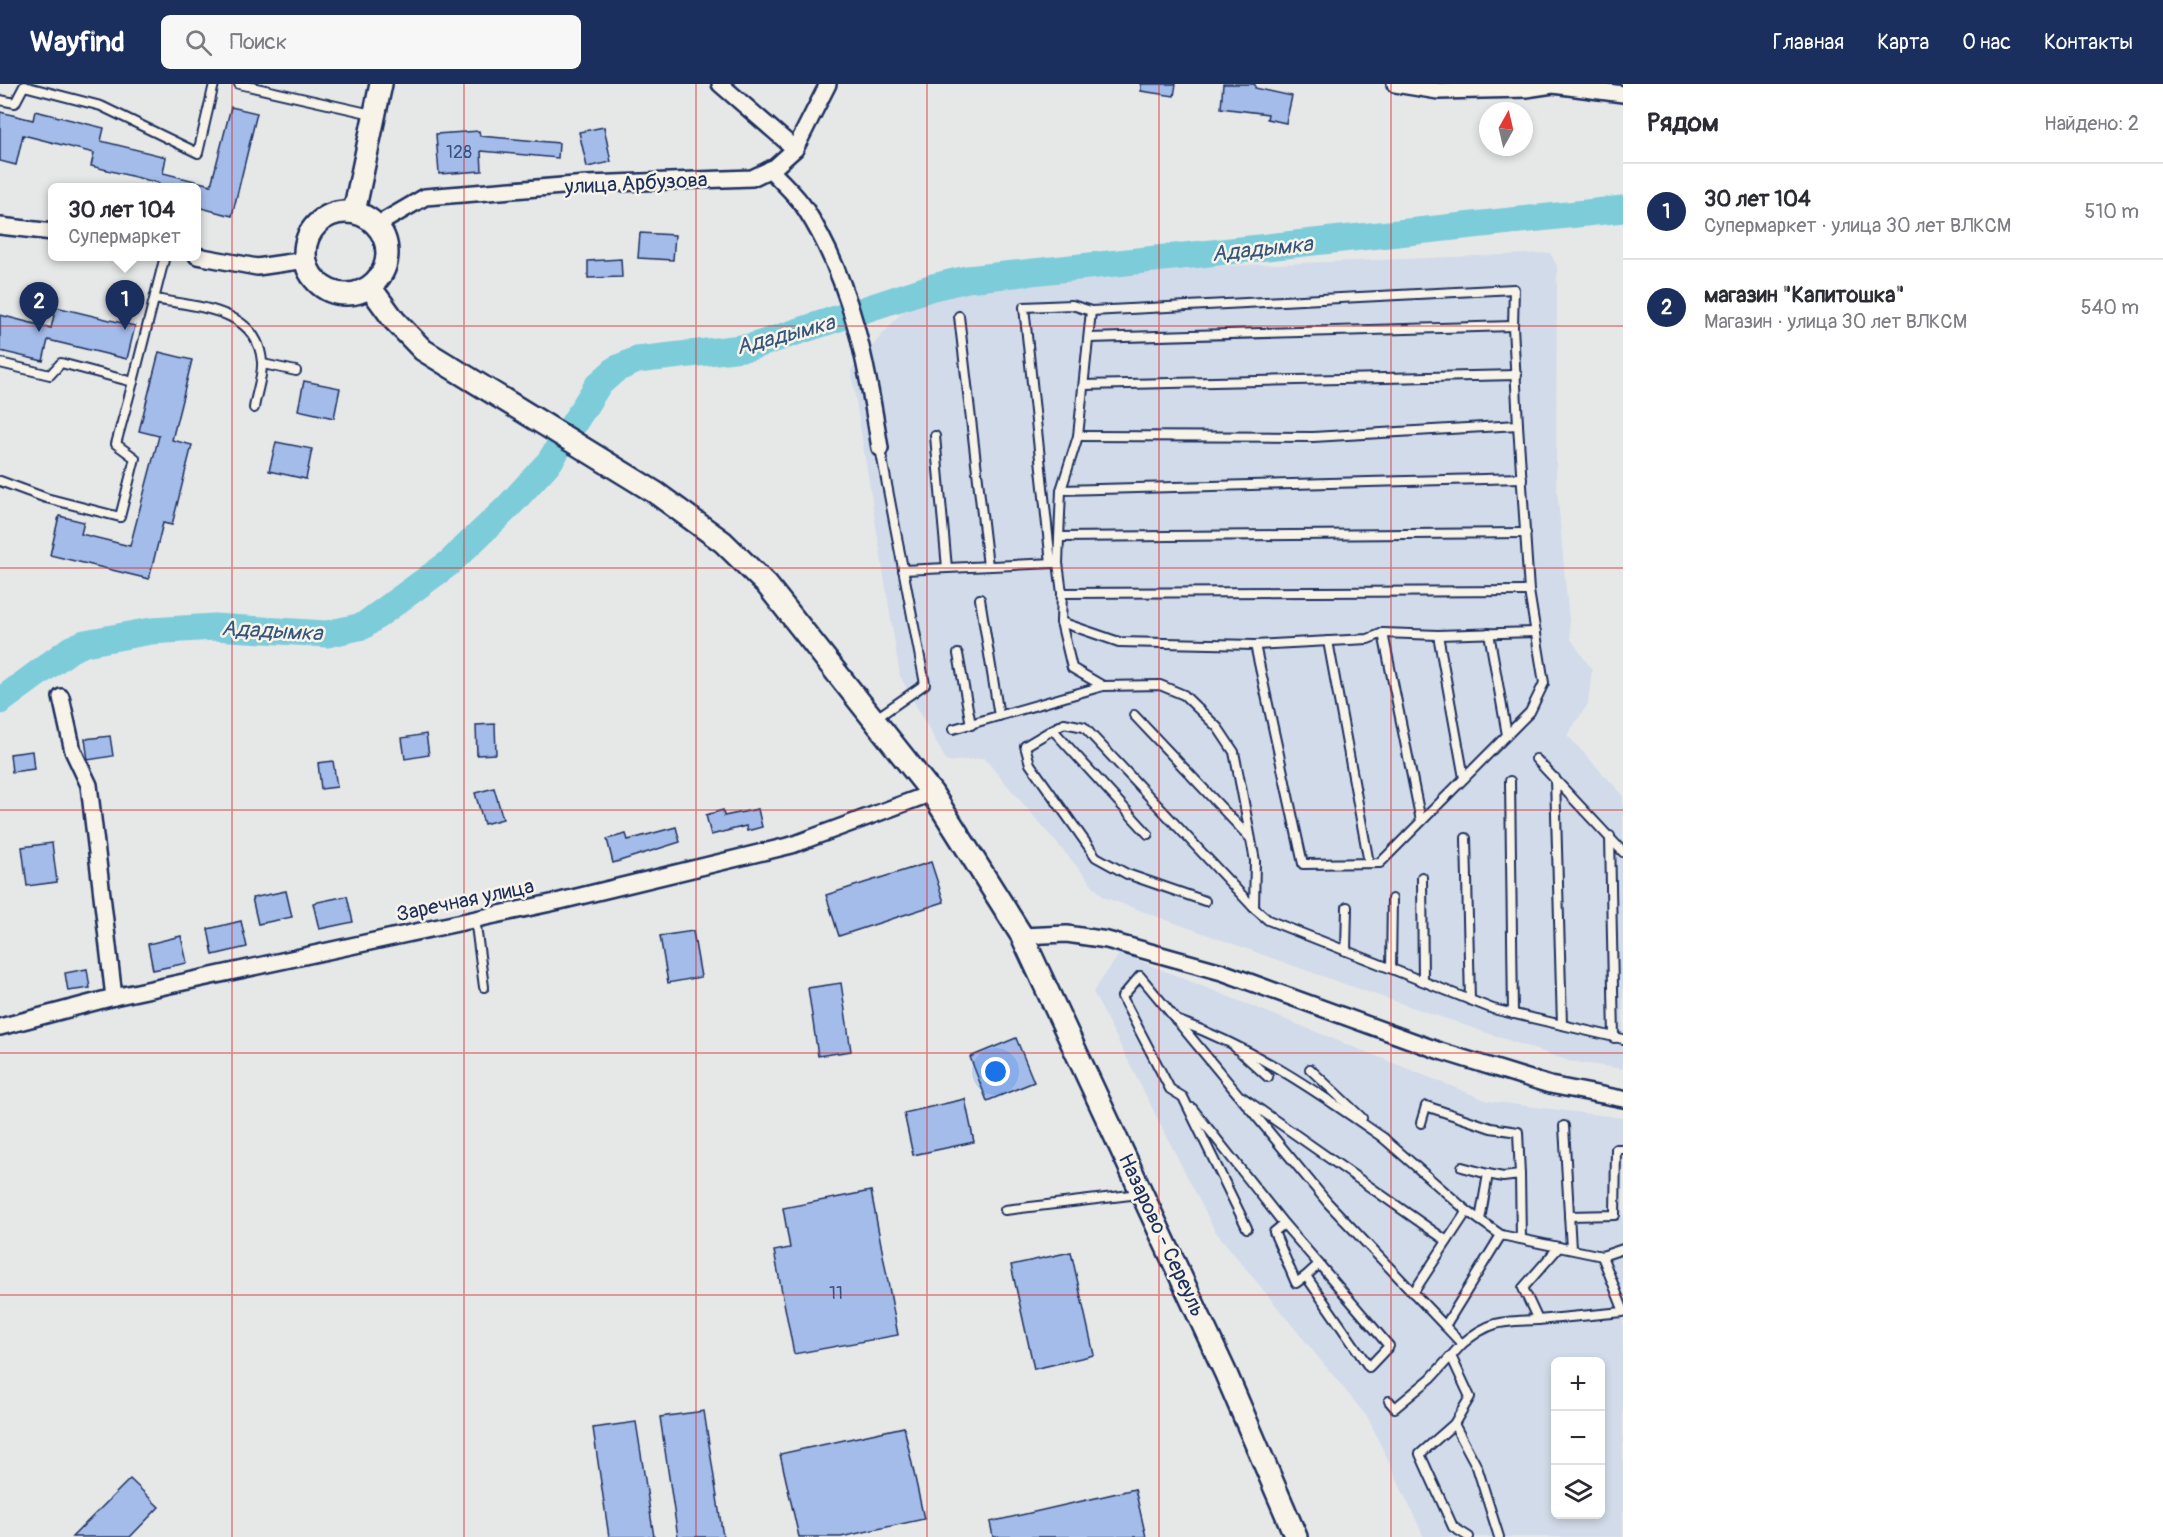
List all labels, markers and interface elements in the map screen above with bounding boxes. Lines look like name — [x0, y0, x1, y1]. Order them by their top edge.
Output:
search box — [161, 15, 581, 69]
text: Wayfind — [30, 25, 125, 60]
icon: search — [182, 26, 215, 59]
text: Поиск — [230, 28, 287, 56]
text: Главная — [1773, 29, 1844, 56]
text: Карта — [1877, 29, 1929, 56]
text: О нас — [1962, 29, 2011, 56]
text: Контакты — [2044, 29, 2133, 56]
north arrow — [1479, 102, 1533, 156]
text: Рядом — [1647, 107, 1719, 139]
text: Найдено: 2 — [2044, 111, 2139, 136]
house number: 128 — [446, 141, 472, 164]
street label: улица Арбузова — [563, 166, 708, 201]
popup — [48, 183, 201, 261]
text: 30 лет 104 — [1704, 185, 1811, 213]
text: 30 лет 104 — [68, 196, 175, 224]
text: 1 — [1663, 199, 1670, 224]
text: 510 m — [2085, 199, 2139, 224]
text: Супермаркет · улица 30 лет ВЛКСМ — [1704, 213, 2011, 238]
text: Супермаркет — [68, 224, 181, 249]
water label: Ададымка — [1210, 230, 1316, 268]
pin: 1 — [106, 280, 144, 330]
text: магазин "Капитошка" — [1704, 281, 1904, 309]
pin: 2 — [20, 282, 58, 332]
text: 2 — [1661, 295, 1672, 320]
text: 540 m — [2081, 295, 2139, 320]
water label: Ададымка — [733, 308, 839, 362]
text: Магазин · улица 30 лет ВЛКСМ — [1704, 309, 1967, 334]
water label: Ададымка — [221, 614, 325, 648]
street label: Заречная улица — [394, 873, 536, 928]
your location — [981, 1057, 1010, 1086]
street label: Назарово - Сереуль — [1112, 1149, 1211, 1321]
house number: 11 — [829, 1282, 843, 1305]
map controls — [1551, 1357, 1605, 1519]
button: + — [1551, 1357, 1605, 1411]
button: − — [1551, 1411, 1605, 1465]
button: layers — [1551, 1465, 1605, 1519]

